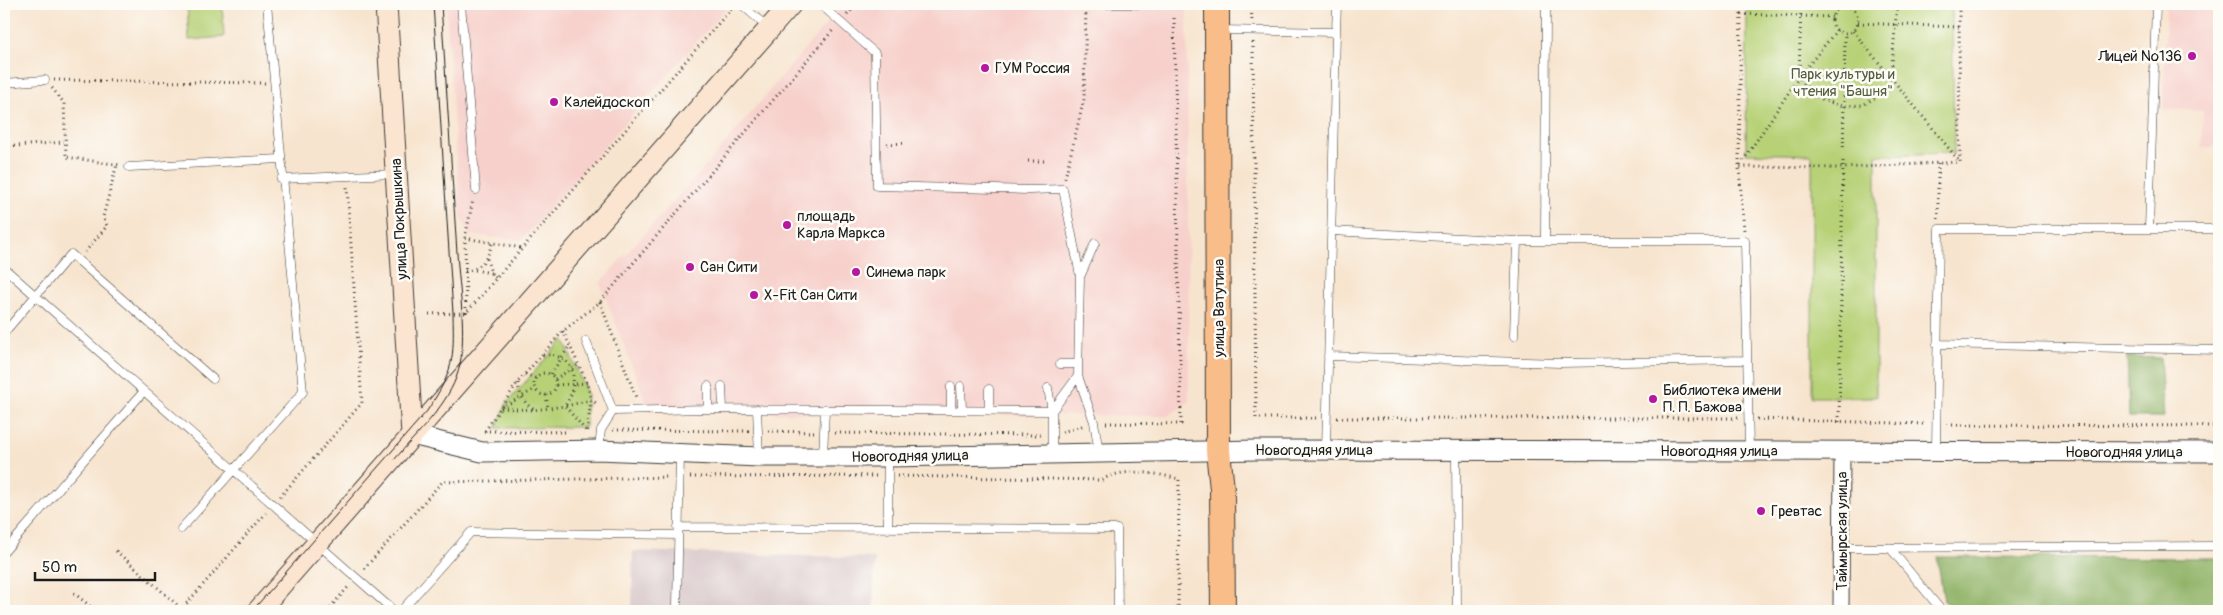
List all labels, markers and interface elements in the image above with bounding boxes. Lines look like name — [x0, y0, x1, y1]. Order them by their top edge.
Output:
place label: Лицей №136 — [2097, 47, 2182, 66]
marker: Лицей №136 — [2186, 50, 2198, 62]
place label: ГУМ Россия — [995, 59, 1070, 78]
marker: ГУМ Россия — [979, 62, 991, 74]
park label: Парк культуры и чтения "Башня" — [1791, 65, 1895, 101]
place label: Калейдоскоп — [564, 93, 650, 112]
marker: Калейдоскоп — [548, 96, 560, 108]
street label: улица Покрышкина — [387, 158, 412, 281]
place label: площадь Карла Маркса — [797, 207, 885, 243]
marker: площадь Карла Маркса — [781, 219, 793, 231]
place label: Сан Сити — [700, 258, 757, 277]
street label: улица Ватутина — [1210, 259, 1229, 358]
marker: Сан Сити — [684, 261, 696, 273]
place label: Синема парк — [866, 263, 947, 282]
marker: Синема парк — [850, 266, 862, 278]
place label: X-Fit Сан Сити — [764, 286, 857, 305]
marker: X-Fit Сан Сити — [748, 289, 760, 301]
place label: Библиотека имени П. П. Бажова — [1663, 381, 1781, 417]
marker: Библиотека имени П. П. Бажова — [1647, 393, 1659, 405]
street label: Новогодняя улица — [1255, 441, 1373, 460]
street label: Новогодняя улица — [1660, 442, 1778, 461]
street label: Новогодняя улица — [2065, 443, 2183, 462]
street label: Новогодняя улица — [851, 446, 969, 467]
street label: Таймырская улица — [1833, 471, 1852, 591]
place label: Гревтас — [1771, 502, 1823, 521]
marker: Гревтас — [1755, 505, 1767, 517]
scale bar — [35, 550, 155, 582]
text: 50 m — [42, 558, 77, 577]

